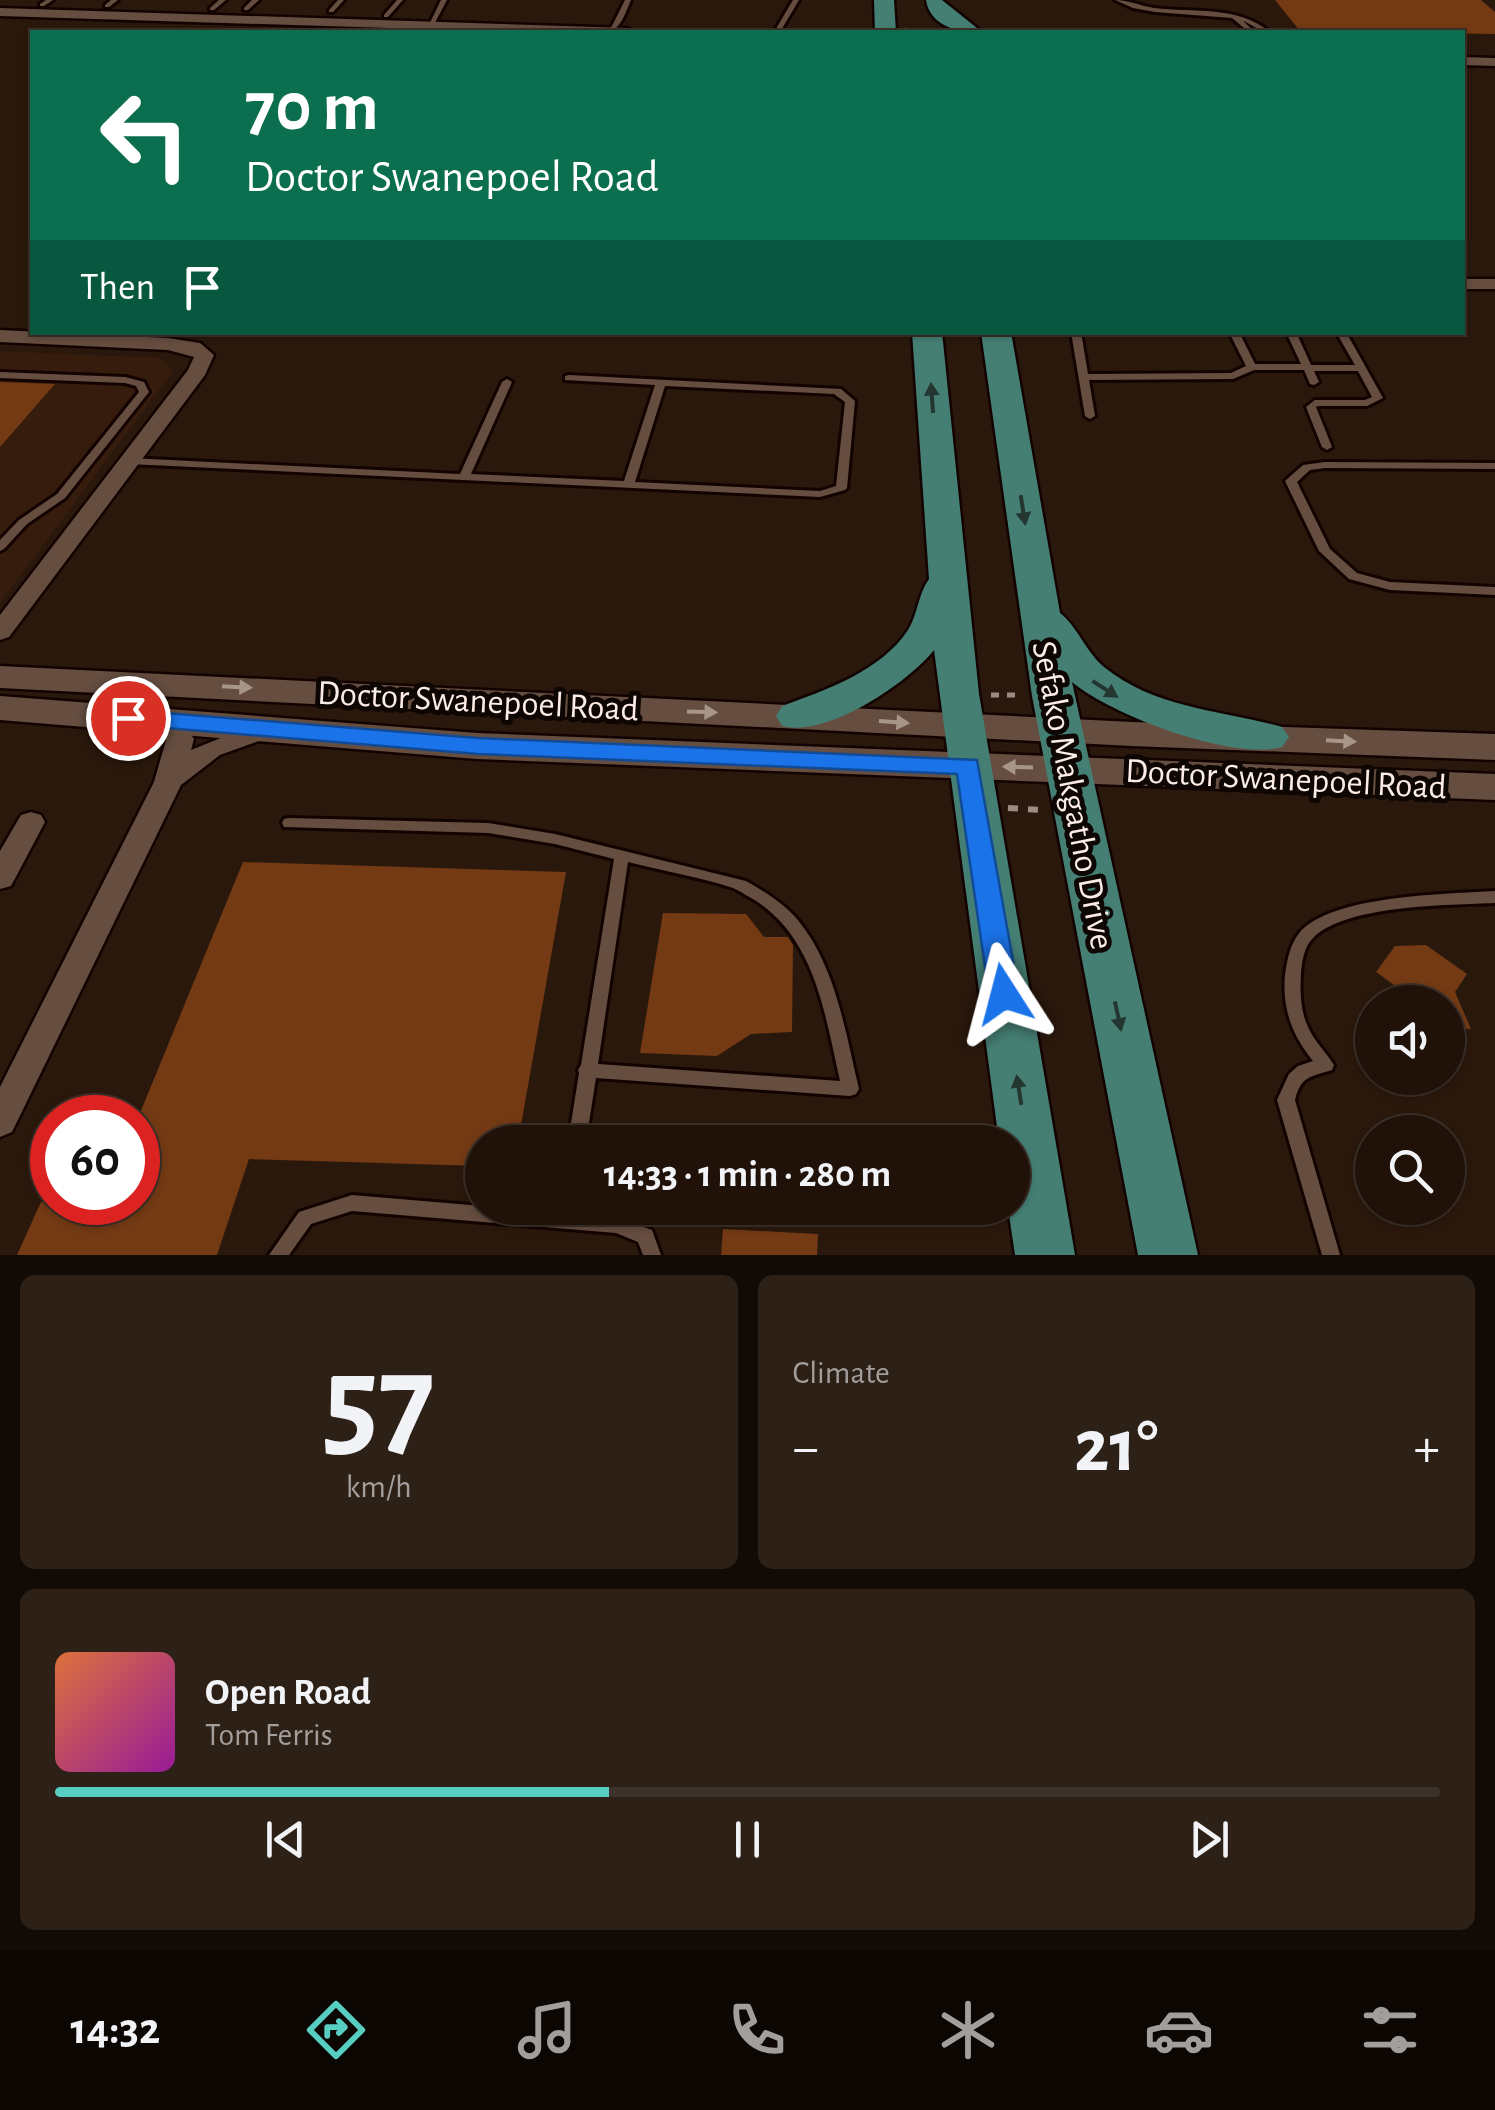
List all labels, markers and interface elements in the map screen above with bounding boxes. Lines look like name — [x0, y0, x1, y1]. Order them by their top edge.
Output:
icon: left — [80, 70, 210, 200]
text: 70 m — [245, 73, 379, 143]
text: Doctor Swanepoel Road — [245, 155, 659, 200]
icon: arrive — [175, 260, 230, 315]
text: Then — [80, 269, 155, 307]
one-way arrow — [924, 381, 940, 413]
one-way arrow — [1016, 494, 1031, 526]
street label: Sefako Makgatho Drive — [1025, 638, 1120, 952]
pin — [86, 676, 171, 761]
street label: Doctor Swanepoel Road — [316, 676, 640, 727]
one-way arrow — [222, 679, 254, 695]
one-way arrow — [1091, 679, 1119, 697]
icon: arrive — [101, 691, 156, 746]
one-way arrow — [687, 704, 719, 720]
one-way arrow — [879, 714, 911, 730]
one-way arrow — [1325, 733, 1357, 749]
street label: Doctor Swanepoel Road — [1124, 754, 1448, 805]
one-way arrow — [1001, 759, 1033, 775]
position arrow — [952, 942, 1056, 1046]
map controls — [1355, 985, 1465, 1225]
button: sound — [1355, 985, 1465, 1095]
one-way arrow — [1110, 1001, 1126, 1032]
one-way arrow — [1011, 1073, 1026, 1105]
speed limit sign: 60 — [30, 1095, 160, 1225]
button: search — [1355, 1115, 1465, 1225]
text: 14:33 · 1 min · 280 m — [604, 1156, 891, 1194]
text: 57 — [323, 1338, 435, 1468]
text: Climate — [793, 1357, 890, 1389]
text: 21° — [1074, 1410, 1158, 1485]
text: − — [793, 1421, 819, 1476]
text: + — [1414, 1421, 1440, 1476]
text: km/h — [346, 1471, 412, 1503]
text: Open Road — [205, 1674, 371, 1712]
text: Tom Ferris — [205, 1719, 333, 1751]
icon: previous — [258, 1812, 313, 1867]
icon: pause — [720, 1812, 775, 1867]
icon: next — [1182, 1812, 1237, 1867]
icon: directions — [301, 1995, 371, 2065]
icon: music — [512, 1995, 582, 2065]
icon: phone — [722, 1995, 792, 2065]
icon: climate — [933, 1995, 1003, 2065]
icon: car — [1144, 1995, 1214, 2065]
icon: filters — [1355, 1995, 1425, 2065]
text: 14:32 — [70, 2007, 160, 2052]

